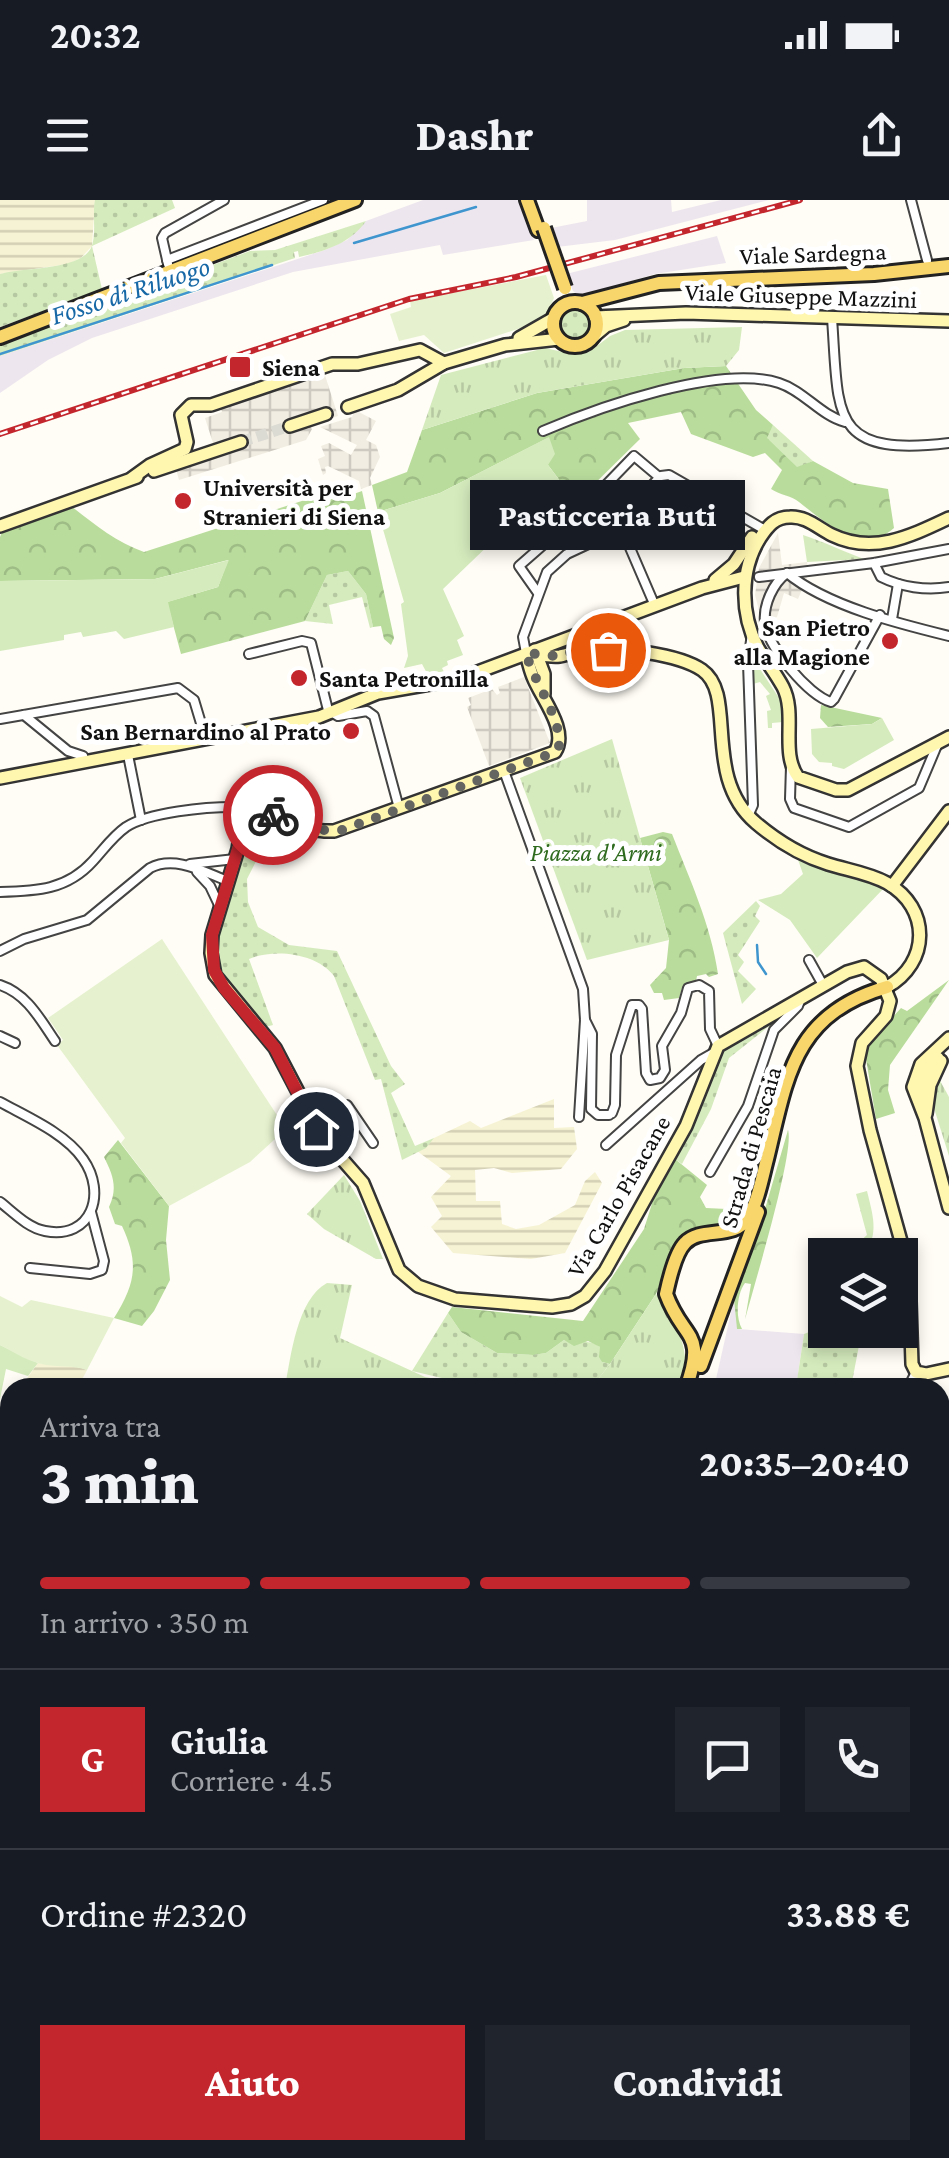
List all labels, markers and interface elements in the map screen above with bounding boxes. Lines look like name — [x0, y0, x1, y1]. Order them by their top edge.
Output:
text: 20:32 — [50, 14, 141, 56]
icon: menu — [40, 108, 95, 163]
icon: share — [854, 108, 909, 163]
text: Dashr — [415, 110, 534, 160]
street label: Viale Sardegna — [739, 237, 887, 271]
water label: Fosso di Riluogo — [47, 250, 214, 331]
street label: Viale Giuseppe Mazzini — [684, 278, 918, 314]
marker: Siena — [227, 354, 253, 380]
place label: Siena — [262, 354, 321, 381]
place label: Università per Stranieri di Siena — [203, 474, 386, 530]
callout: Pasticceria Buti — [470, 480, 746, 550]
marker: Università per Stranieri di Siena — [172, 490, 194, 512]
text: Pasticceria Buti — [499, 497, 716, 533]
pin — [566, 608, 651, 693]
place label: San Pietro alla Magione — [733, 614, 870, 670]
icon: bag — [581, 623, 636, 678]
marker: San Pietro alla Magione — [879, 630, 901, 652]
place label: Santa Petronilla — [319, 665, 489, 692]
marker: Santa Petronilla — [288, 667, 310, 689]
place label: San Bernardino al Prato — [80, 718, 331, 745]
marker: San Bernardino al Prato — [340, 720, 362, 742]
courier — [223, 765, 323, 865]
icon: bike — [246, 788, 301, 843]
park label: Piazza d'Armi — [530, 839, 662, 866]
street label: Strada di Pescaia — [715, 1063, 787, 1231]
pin — [274, 1087, 359, 1172]
icon: home — [289, 1102, 344, 1157]
street label: Via Carlo Pisacane — [561, 1111, 676, 1282]
map controls — [808, 1238, 918, 1348]
button: layers — [808, 1238, 918, 1348]
text: Arriva tra — [40, 1408, 161, 1444]
text: 20:35–20:40 — [699, 1442, 910, 1484]
text: 3 min — [40, 1445, 199, 1517]
text: In arrivo · 350 m — [40, 1604, 249, 1640]
button: chat — [675, 1707, 780, 1812]
button: phone — [805, 1707, 910, 1812]
text: Giulia — [170, 1720, 268, 1762]
text: G — [80, 1738, 105, 1780]
text: Corriere · 4.5 — [170, 1762, 333, 1798]
text: Ordine #2320 — [40, 1893, 247, 1935]
text: 33.88 € — [786, 1893, 910, 1935]
button: Aiuto — [40, 2025, 465, 2140]
button: Condividi — [485, 2025, 910, 2140]

